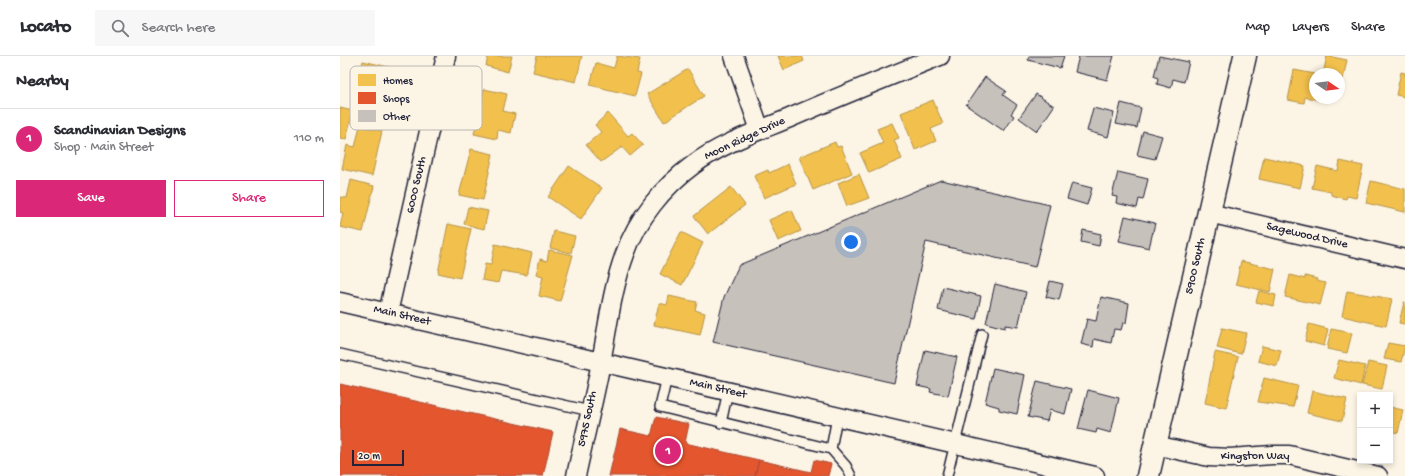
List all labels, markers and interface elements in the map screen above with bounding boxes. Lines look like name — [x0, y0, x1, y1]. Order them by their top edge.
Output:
search box — [95, 10, 375, 46]
text: Locato — [20, 16, 71, 39]
icon: search — [109, 17, 131, 39]
text: Search here — [141, 19, 215, 37]
text: Map — [1246, 19, 1270, 36]
text: Layers — [1292, 19, 1329, 36]
text: Share — [1351, 19, 1385, 36]
legend — [350, 66, 482, 130]
north arrow — [1309, 68, 1345, 104]
text: Nearby — [16, 72, 69, 92]
text: Homes — [383, 76, 413, 88]
text: Shops — [383, 94, 410, 106]
text: Other — [383, 112, 411, 124]
street label: Moon Ridge Drive — [702, 114, 788, 164]
text: Scandinavian Designs — [54, 122, 185, 140]
text: 1 — [26, 131, 32, 146]
text: 110 m — [294, 131, 324, 146]
text: Shop · Main Street — [54, 140, 153, 155]
street label: 6000 South — [404, 155, 430, 215]
button: Save — [16, 180, 166, 217]
button: Share — [174, 180, 324, 217]
street label: Sagewood Drive — [1265, 220, 1350, 252]
your location — [841, 232, 861, 252]
street label: 5900 South — [1183, 236, 1209, 296]
street label: Main Street — [372, 303, 433, 330]
street label: Main Street — [688, 376, 749, 403]
street label: 5975 South — [575, 389, 601, 448]
map controls — [1357, 392, 1393, 464]
button: + — [1357, 392, 1393, 428]
button: − — [1357, 428, 1393, 464]
pin: 1 — [655, 436, 681, 466]
scale bar — [352, 448, 404, 467]
street label: Kingston Way — [1221, 450, 1289, 464]
text: 20 m — [358, 451, 380, 463]

